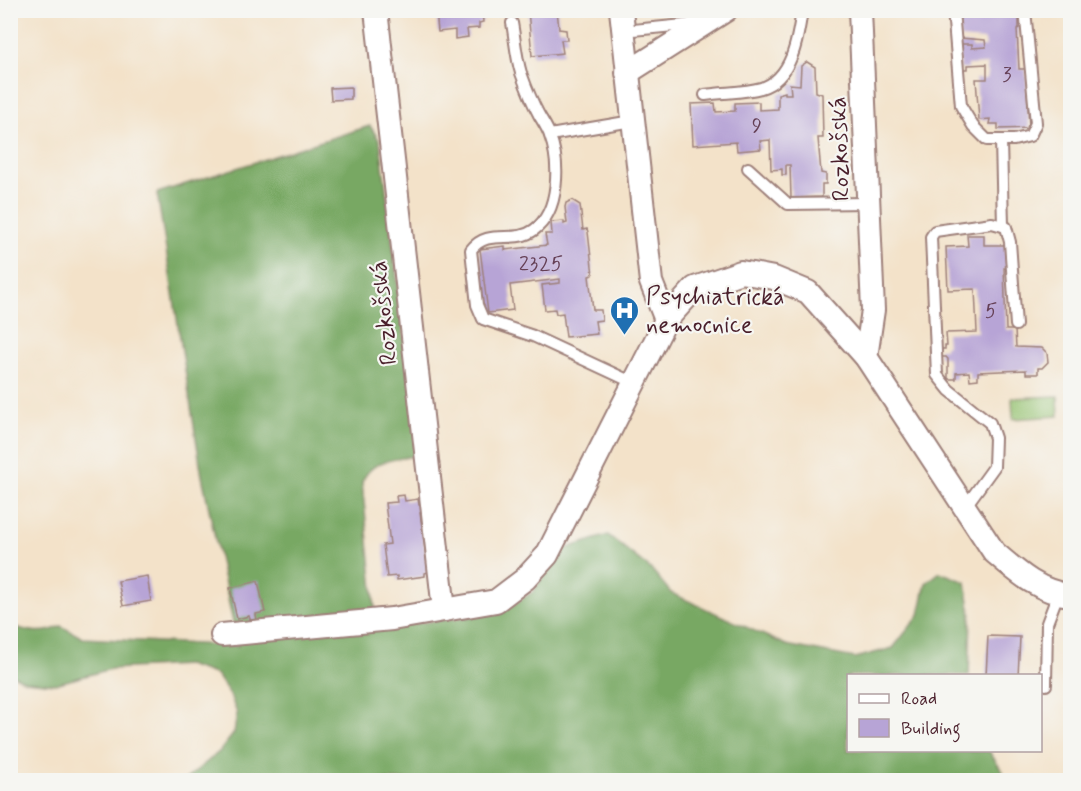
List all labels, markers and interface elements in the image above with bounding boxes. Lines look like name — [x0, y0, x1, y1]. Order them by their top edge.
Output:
house number: 3 — [1002, 61, 1012, 89]
street label: Rozkošská — [823, 96, 858, 202]
house number: 9 — [752, 112, 762, 140]
house number: 2325 — [519, 250, 563, 278]
street label: Rozkošská — [364, 259, 405, 366]
place label: Psychiatrická nemocnice — [646, 282, 784, 341]
hospital icon: Psychiatrická nemocnice — [609, 294, 641, 336]
house number: 5 — [985, 297, 997, 325]
legend — [847, 674, 1042, 752]
text: Road — [901, 687, 937, 711]
text: Building — [901, 717, 961, 743]

